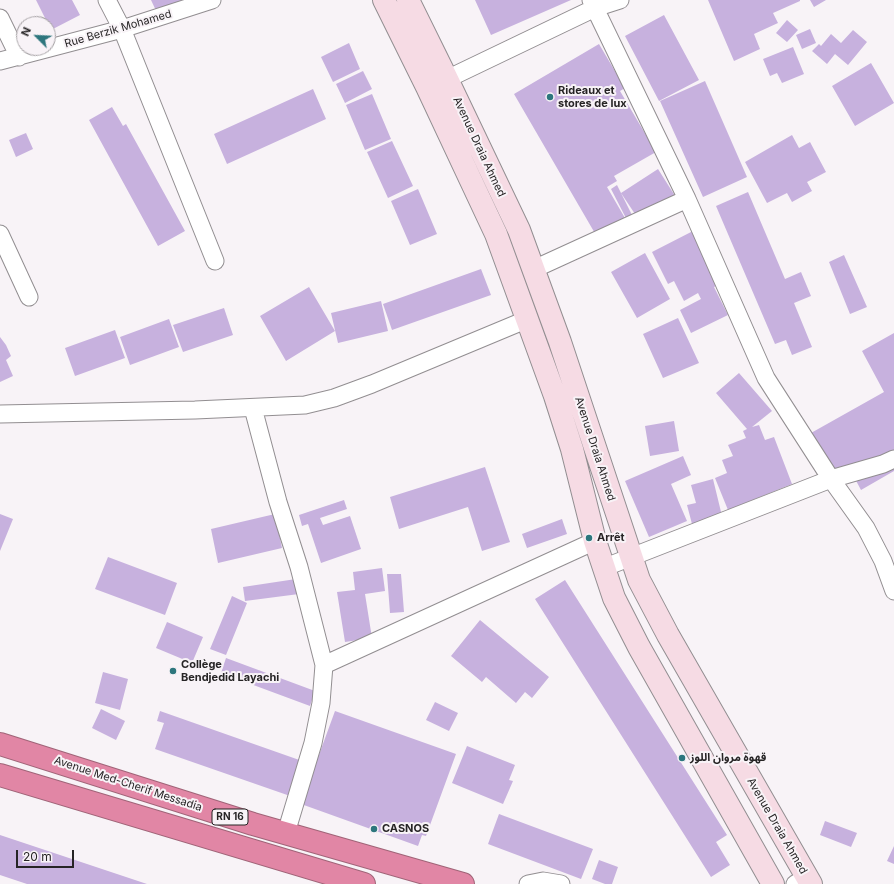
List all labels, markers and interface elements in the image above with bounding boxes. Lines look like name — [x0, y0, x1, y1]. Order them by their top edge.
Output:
street label: Rue Berzik Mohamed — [63, 7, 173, 51]
north arrow — [16, 16, 56, 56]
text: N — [18, 25, 34, 38]
place label: Rideaux et stores de lux — [558, 84, 627, 110]
marker: Rideaux et stores de lux — [545, 92, 555, 102]
street label: Avenue Draia Ahmed — [450, 95, 508, 199]
street label: Avenue Draia Ahmed — [572, 395, 618, 503]
place label: Arrêt — [597, 531, 625, 545]
marker: Arrêt — [584, 533, 594, 543]
place label: Collège Bendjedid Layachi — [181, 658, 279, 684]
marker: Collège Bendjedid Layachi — [168, 666, 178, 676]
place label: قهوة مروان اللوز — [690, 751, 766, 765]
marker: قهوة مروان اللوز — [677, 753, 687, 763]
street label: Avenue Med-Cherif Messadia — [52, 754, 204, 814]
street label: Avenue Draia Ahmed — [744, 776, 810, 876]
road number: RN 16 — [212, 809, 248, 825]
place label: CASNOS — [382, 822, 429, 836]
marker: CASNOS — [369, 824, 379, 834]
scale bar — [18, 842, 76, 868]
text: 20 m — [23, 849, 52, 864]

